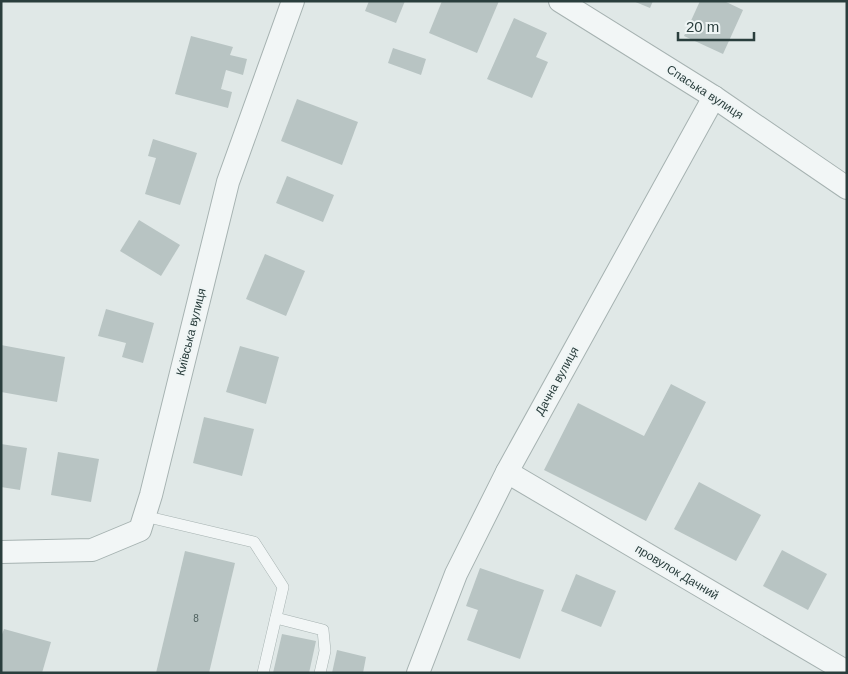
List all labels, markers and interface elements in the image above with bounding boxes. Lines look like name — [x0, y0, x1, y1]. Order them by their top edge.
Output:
scale bar — [678, 10, 754, 42]
text: 20 m — [686, 18, 719, 35]
street label: Спаська вулиця — [664, 62, 746, 122]
street label: Київська вулиця — [173, 287, 209, 377]
street label: Дачна вулиця — [532, 344, 582, 418]
street label: провулок Дачний — [633, 542, 721, 602]
house number: 8 — [193, 613, 199, 624]

